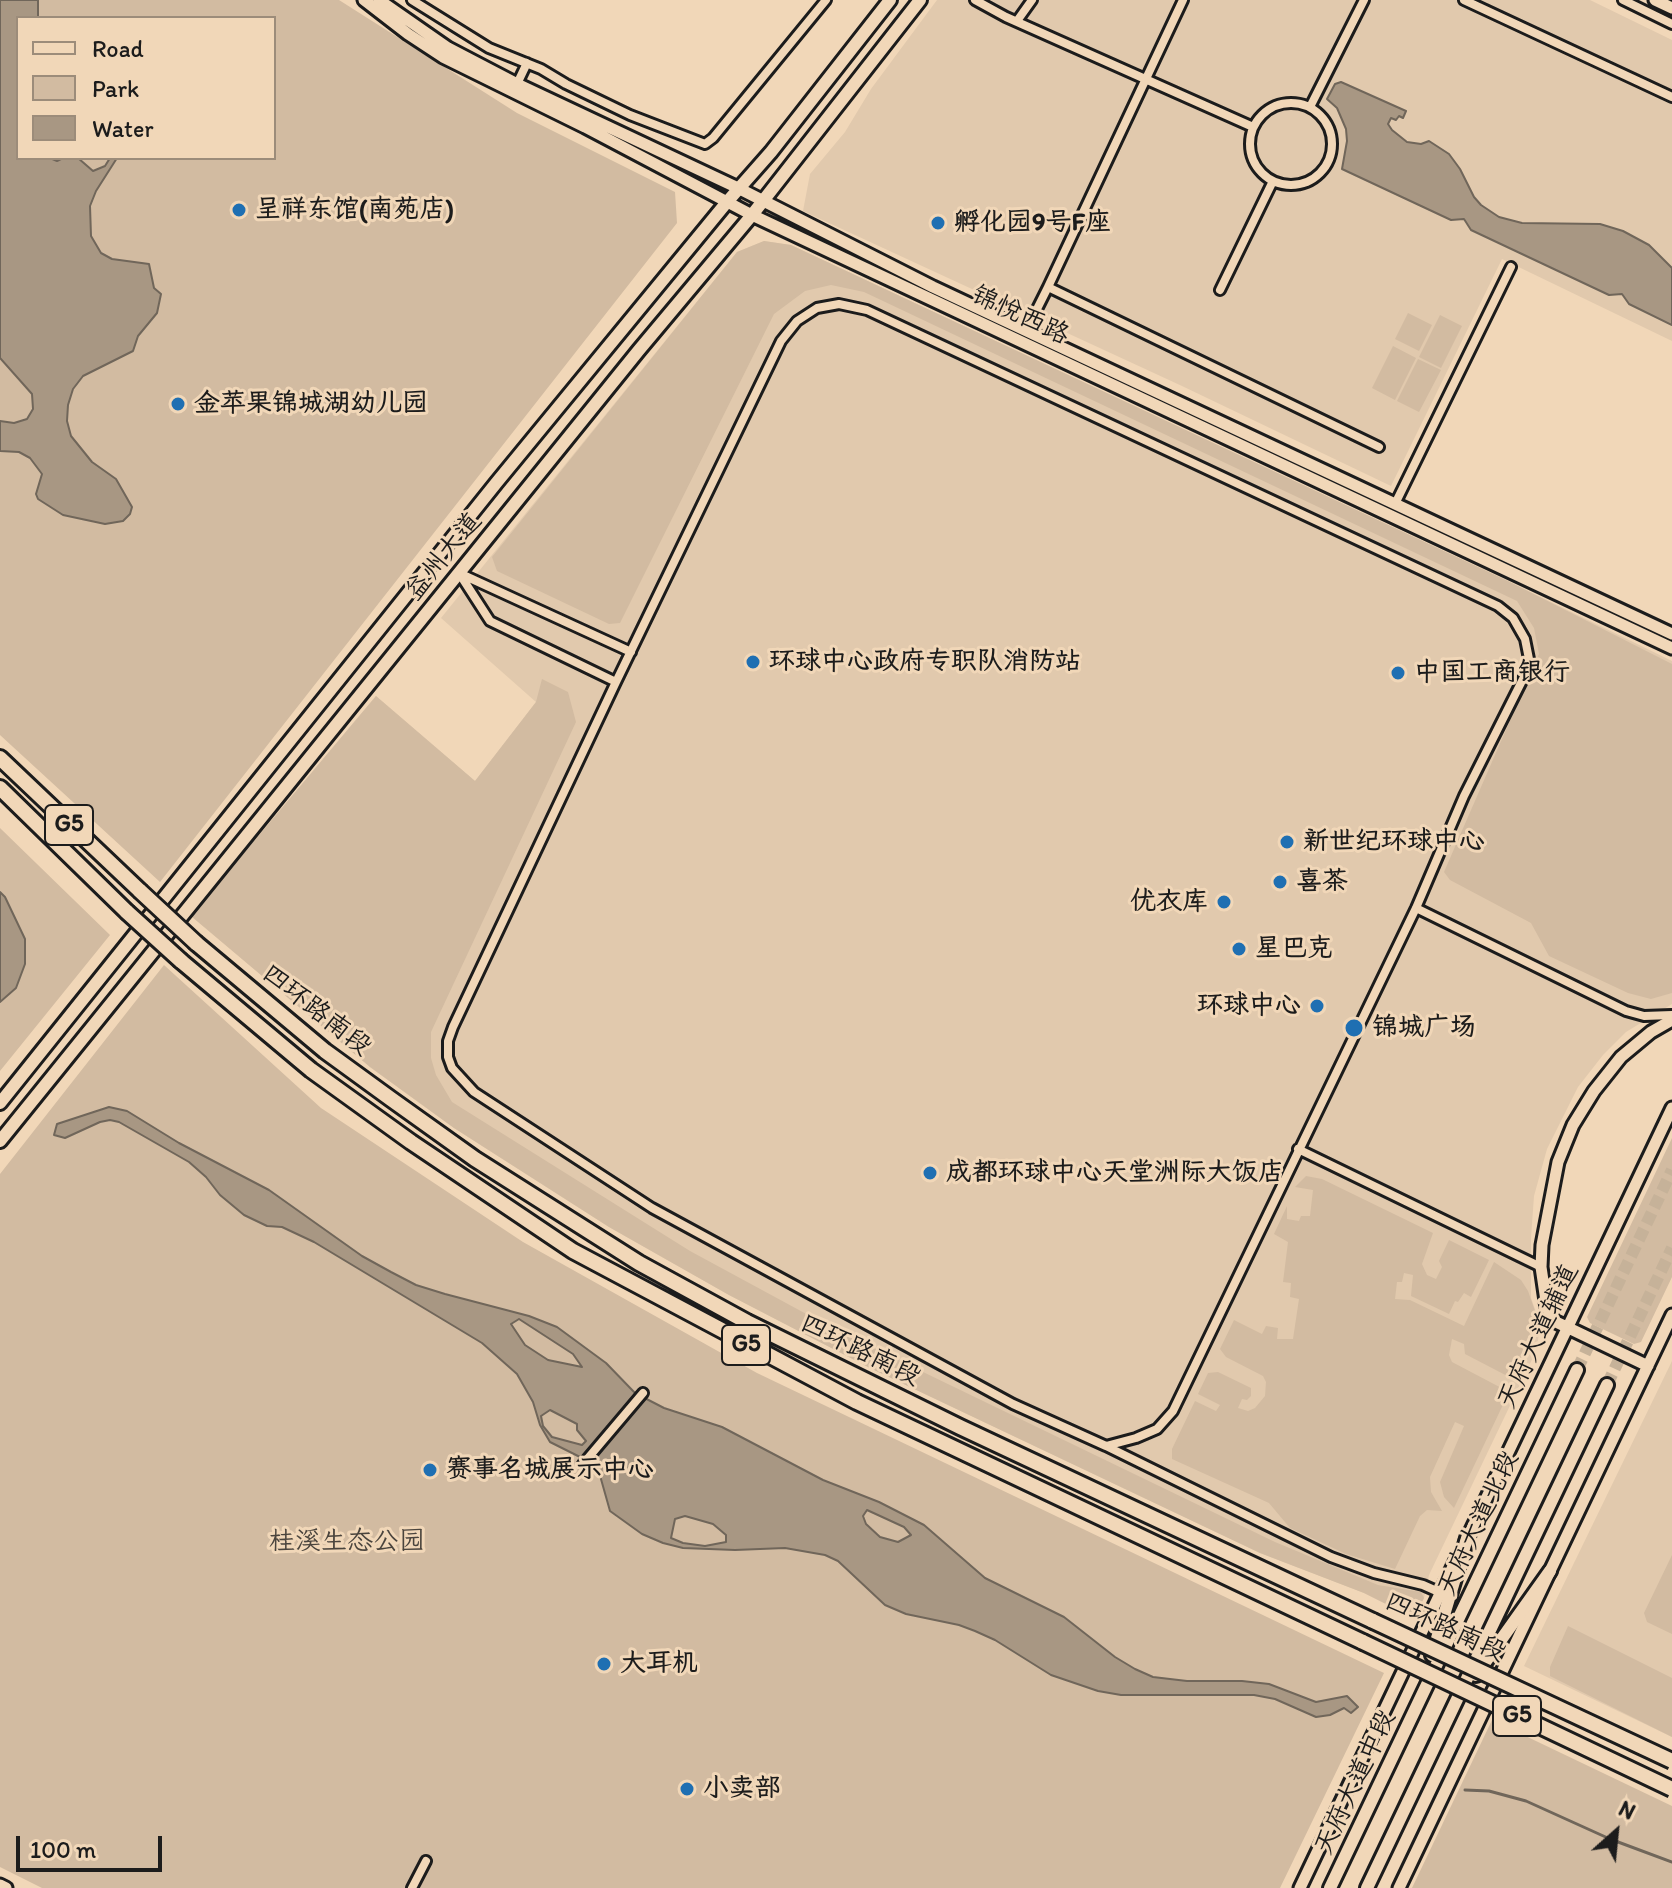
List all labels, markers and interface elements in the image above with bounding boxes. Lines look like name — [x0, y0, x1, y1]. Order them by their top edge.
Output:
legend — [16, 16, 276, 160]
text: Road — [92, 34, 144, 63]
text: Park — [92, 74, 139, 103]
text: Water — [92, 114, 154, 143]
place label: 呈祥东馆(南苑店) — [255, 194, 454, 226]
marker: 呈祥东馆(南苑店) — [230, 201, 248, 219]
place label: 孵化园9号F座 — [954, 207, 1111, 239]
marker: 孵化园9号F座 — [929, 214, 947, 232]
street label: 锦悦西路 — [966, 280, 1074, 352]
place label: 金苹果锦城湖幼儿园 — [194, 388, 428, 420]
marker: 金苹果锦城湖幼儿园 — [169, 395, 187, 413]
street label: 益州大道 — [399, 507, 489, 607]
place label: 环球中心政府专职队消防站 — [769, 646, 1081, 678]
marker: 环球中心政府专职队消防站 — [744, 653, 762, 671]
place label: 中国工商银行 — [1414, 657, 1570, 689]
marker: 中国工商银行 — [1389, 664, 1407, 682]
road number: G5 — [45, 805, 93, 845]
place label: 新世纪环球中心 — [1303, 826, 1485, 858]
marker: 新世纪环球中心 — [1278, 833, 1296, 851]
place label: 喜茶 — [1296, 866, 1348, 898]
marker: 喜茶 — [1271, 873, 1289, 891]
place label: 优衣库 — [1130, 886, 1208, 918]
marker: 优衣库 — [1215, 893, 1233, 911]
place label: 星巴克 — [1255, 933, 1333, 965]
marker: 星巴克 — [1230, 940, 1248, 958]
street label: 四环路南段 — [255, 959, 377, 1063]
place label: 环球中心 — [1197, 990, 1301, 1022]
marker: 环球中心 — [1308, 997, 1326, 1015]
place label: 锦城广场 — [1372, 1012, 1476, 1044]
marker: 锦城广场 — [1343, 1017, 1365, 1039]
place label: 成都环球中心天堂洲际大饭店 — [946, 1157, 1284, 1189]
marker: 成都环球中心天堂洲际大饭店 — [921, 1164, 939, 1182]
street label: 天府大道辅道 — [1492, 1260, 1586, 1414]
street label: 四环路南段 — [795, 1308, 925, 1394]
road number: G5 — [722, 1325, 770, 1365]
street label: 天府大道北段 — [1432, 1447, 1526, 1601]
place label: 赛事名城展示中心 — [446, 1454, 654, 1486]
marker: 赛事名城展示中心 — [421, 1461, 439, 1479]
park label: 桂溪生态公园 — [269, 1526, 425, 1558]
street label: 四环路南段 — [1379, 1586, 1511, 1670]
place label: 大耳机 — [620, 1648, 698, 1680]
marker: 大耳机 — [595, 1655, 613, 1673]
road number: G5 — [1493, 1696, 1541, 1736]
street label: 天府大道中段 — [1309, 1706, 1403, 1860]
place label: 小卖部 — [703, 1773, 781, 1805]
marker: 小卖部 — [678, 1780, 696, 1798]
north arrow — [1576, 1792, 1656, 1872]
text: N — [1614, 1795, 1640, 1826]
scale bar — [20, 1820, 166, 1870]
text: 100 m — [30, 1835, 96, 1864]

